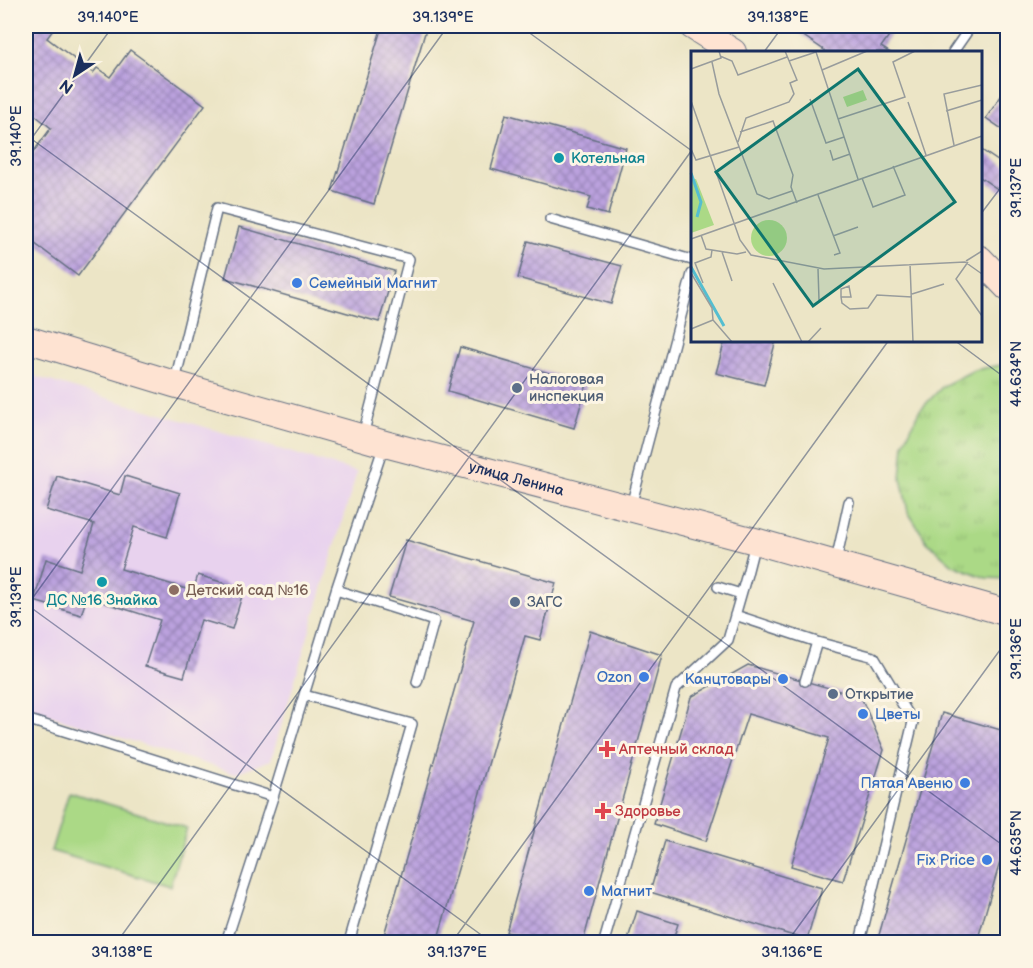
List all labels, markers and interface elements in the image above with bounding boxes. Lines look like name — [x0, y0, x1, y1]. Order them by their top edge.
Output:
text: 39.140°E — [77, 8, 139, 27]
text: 39.139°E — [412, 8, 474, 27]
text: 39.138°E — [747, 8, 809, 27]
north arrow — [45, 45, 105, 105]
inset map — [691, 51, 982, 342]
text: N — [57, 75, 78, 97]
text: 39.140°E — [7, 105, 26, 167]
place label: Котельная — [571, 149, 645, 168]
marker: Котельная — [552, 151, 566, 165]
text: 39.137°E — [1007, 158, 1026, 218]
place label: Семейный Магнит — [309, 274, 437, 293]
marker: Семейный Магнит — [290, 276, 304, 290]
text: 44.634°N — [1007, 341, 1026, 407]
place label: Налоговая инспекция — [529, 370, 604, 406]
marker: Налоговая инспекция — [510, 381, 524, 395]
street label: улица Ленина — [467, 457, 566, 501]
text: 39.139°E — [7, 566, 26, 628]
marker: ДС №16 Знайка — [95, 575, 109, 589]
place label: Детский сад №16 — [186, 581, 308, 600]
marker: Детский сад №16 — [167, 583, 181, 597]
place label: ДС №16 Знайка — [46, 591, 158, 610]
place label: ЗАГС — [527, 593, 563, 612]
marker: ЗАГС — [508, 595, 522, 609]
text: 39.136°E — [1007, 618, 1026, 680]
place label: Ozon — [597, 668, 632, 687]
marker: Ozon — [637, 670, 651, 684]
place label: Канцтовары — [685, 670, 771, 689]
marker: Канцтовары — [776, 672, 790, 686]
place label: Открытие — [845, 685, 914, 704]
marker: Открытие — [826, 687, 840, 701]
place label: Цветы — [875, 705, 920, 724]
marker: Цветы — [856, 707, 870, 721]
place label: Аптечный склад — [618, 740, 734, 759]
marker: Аптечный склад — [600, 742, 614, 756]
place label: Пятая Авеню — [861, 774, 953, 793]
marker: Пятая Авеню — [958, 776, 972, 790]
place label: Здоровье — [615, 802, 681, 821]
marker: Здоровье — [596, 804, 610, 818]
text: 44.635°N — [1007, 810, 1026, 876]
place label: Fix Price — [916, 851, 975, 870]
marker: Fix Price — [980, 853, 994, 867]
place label: Магнит — [601, 882, 652, 901]
marker: Магнит — [582, 884, 596, 898]
text: 39.138°E — [91, 943, 153, 962]
text: 39.137°E — [427, 943, 487, 962]
text: 39.136°E — [761, 943, 823, 962]

